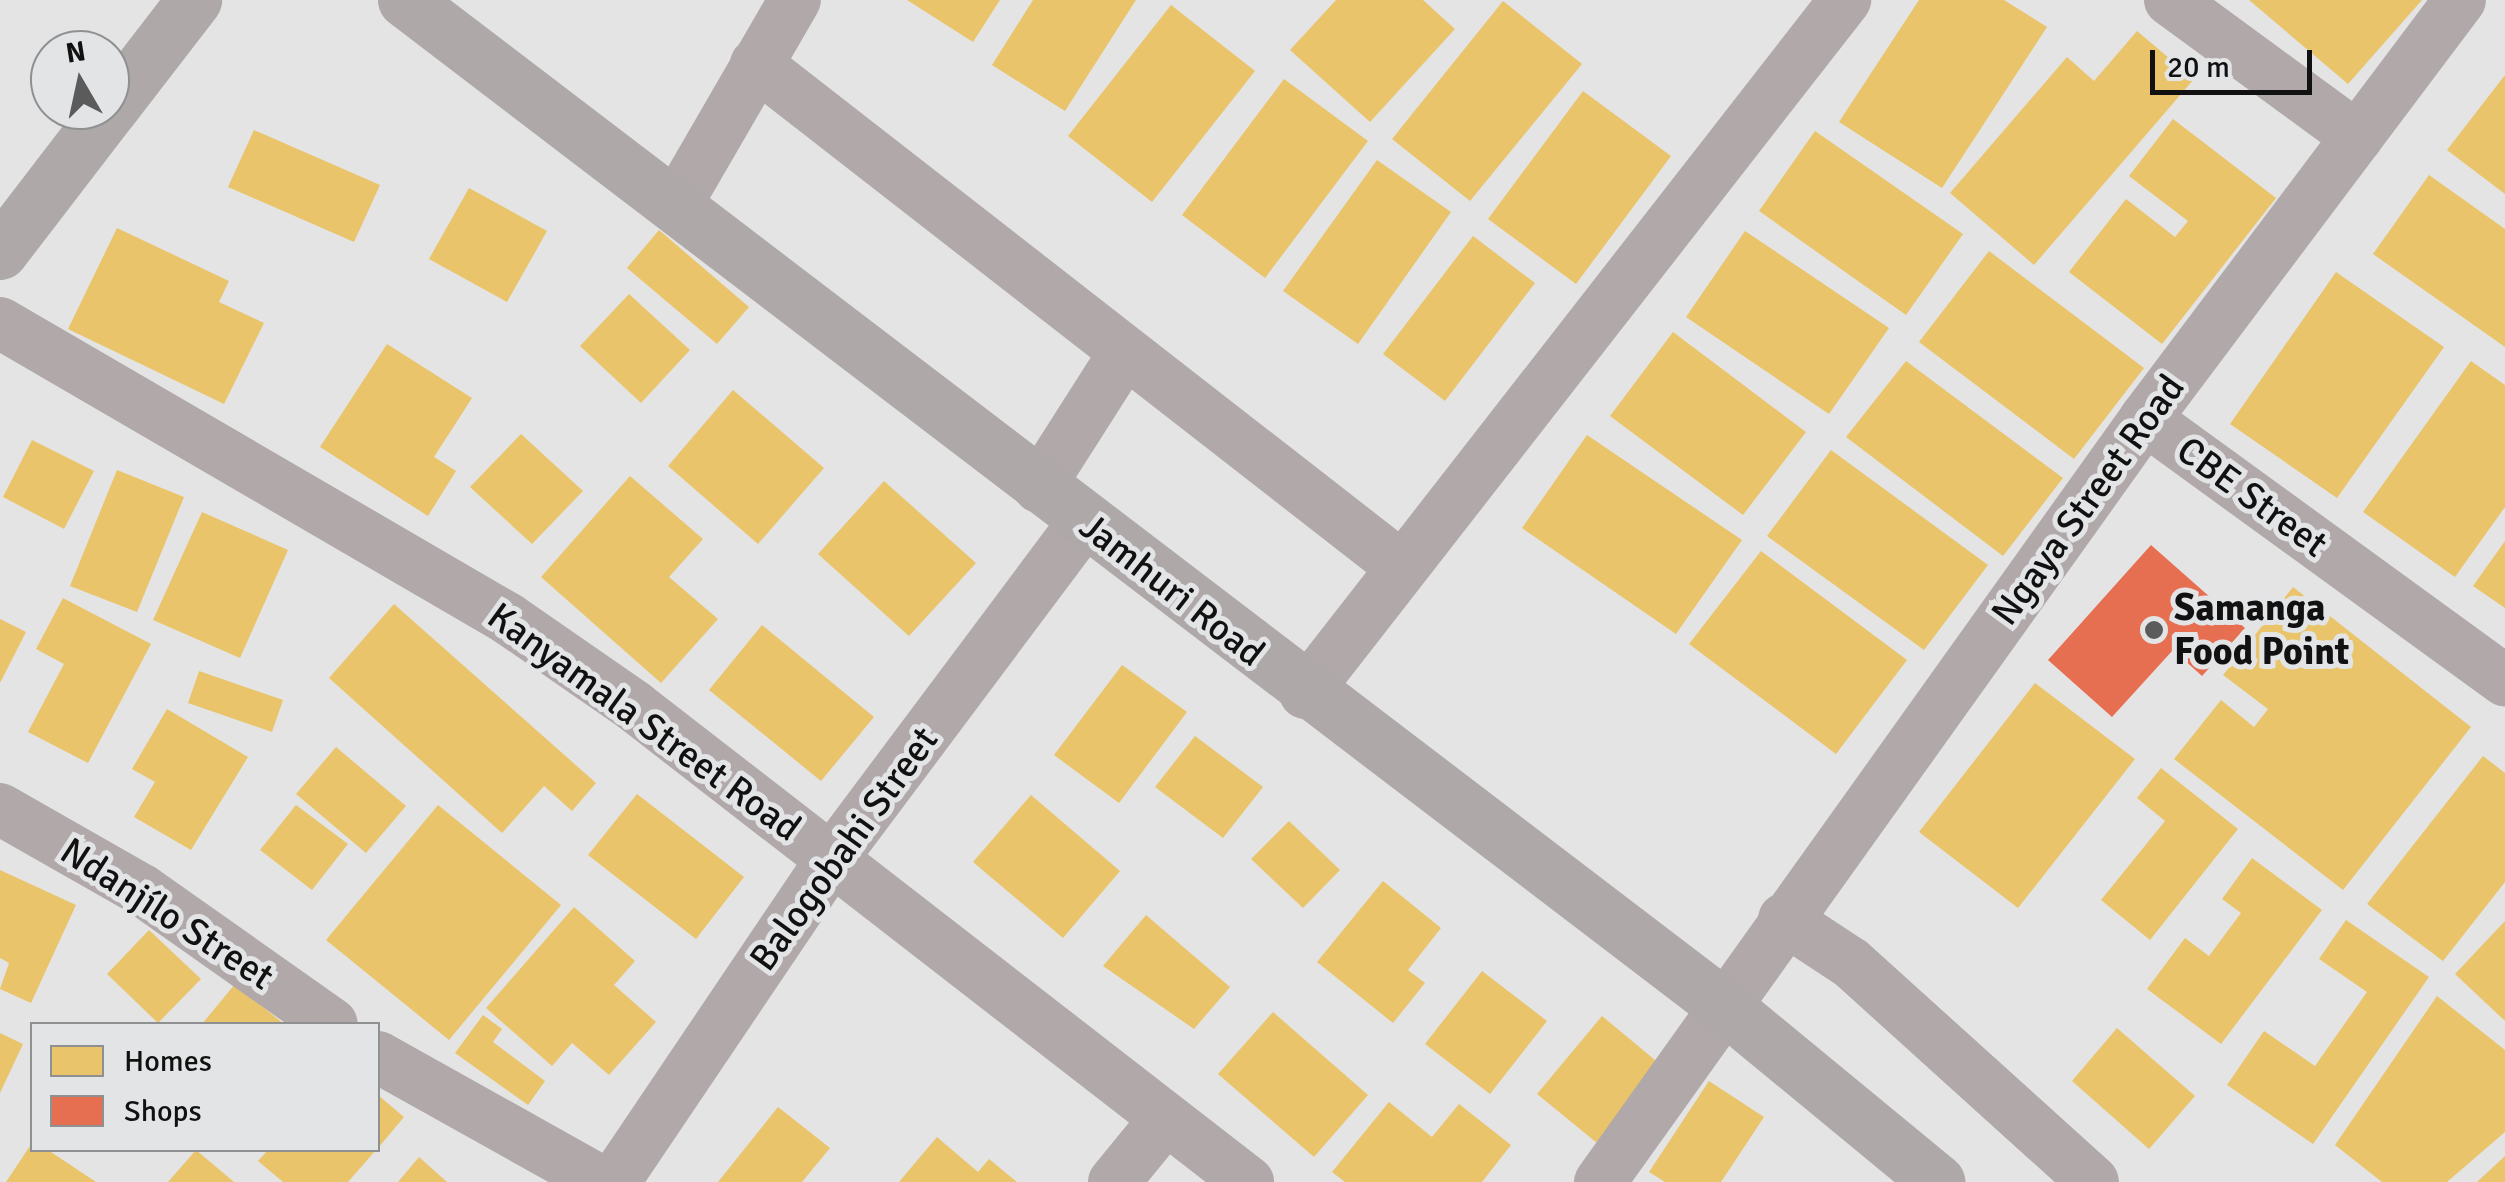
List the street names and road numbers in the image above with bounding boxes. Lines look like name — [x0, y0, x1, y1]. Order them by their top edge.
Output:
street label: Ngaya Street Road — [1982, 366, 2194, 634]
street label: CBE Street — [2168, 427, 2336, 567]
street label: Jamhuri Road — [1071, 504, 1273, 676]
street label: Kanyamala Street Road — [479, 593, 809, 851]
street label: Balogobahi Street — [740, 718, 948, 980]
street label: Ndanjílo Street — [52, 828, 282, 1000]

